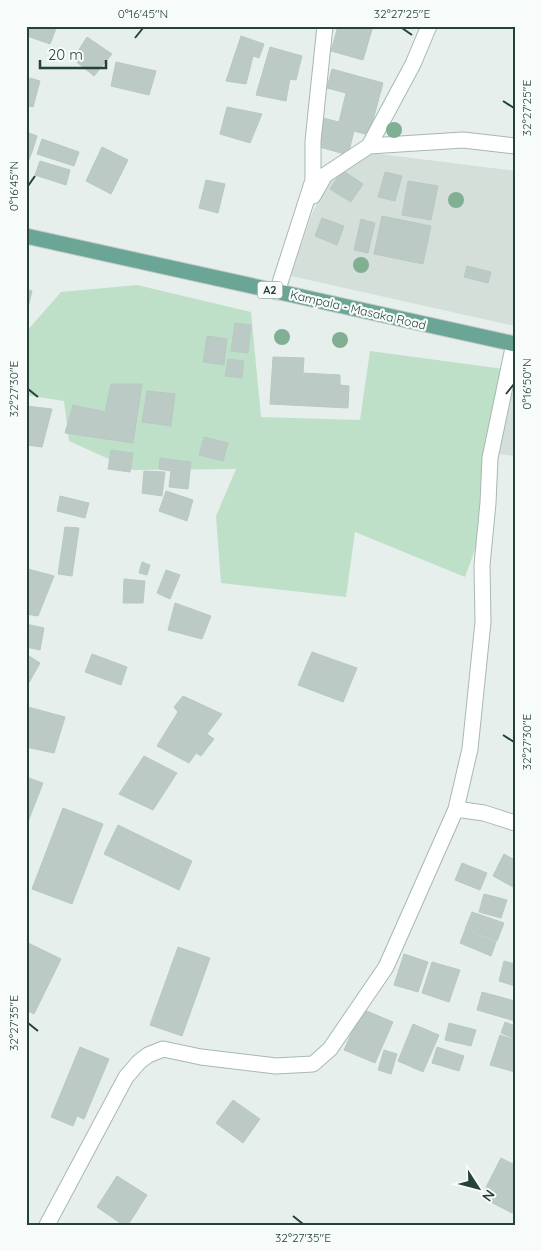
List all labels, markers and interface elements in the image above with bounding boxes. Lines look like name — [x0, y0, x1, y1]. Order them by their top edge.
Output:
text: 0°16'45"N — [118, 6, 168, 21]
text: 32°27'25"E — [374, 6, 430, 21]
scale bar — [40, 38, 106, 70]
text: 20 m — [48, 45, 83, 64]
text: 32°27'25"E — [519, 80, 534, 136]
text: 0°16'45"N — [6, 161, 21, 211]
road number: A2 — [258, 282, 282, 298]
street label: Kampala - Masaka Road — [289, 287, 428, 332]
text: 0°16'50"N — [519, 358, 534, 410]
text: 32°27'30"E — [6, 360, 21, 417]
text: 32°27'30"E — [519, 713, 534, 770]
text: 32°27'35"E — [6, 995, 21, 1051]
north arrow — [454, 1164, 504, 1214]
text: N — [478, 1186, 499, 1205]
text: 32°27'35"E — [275, 1230, 331, 1245]

